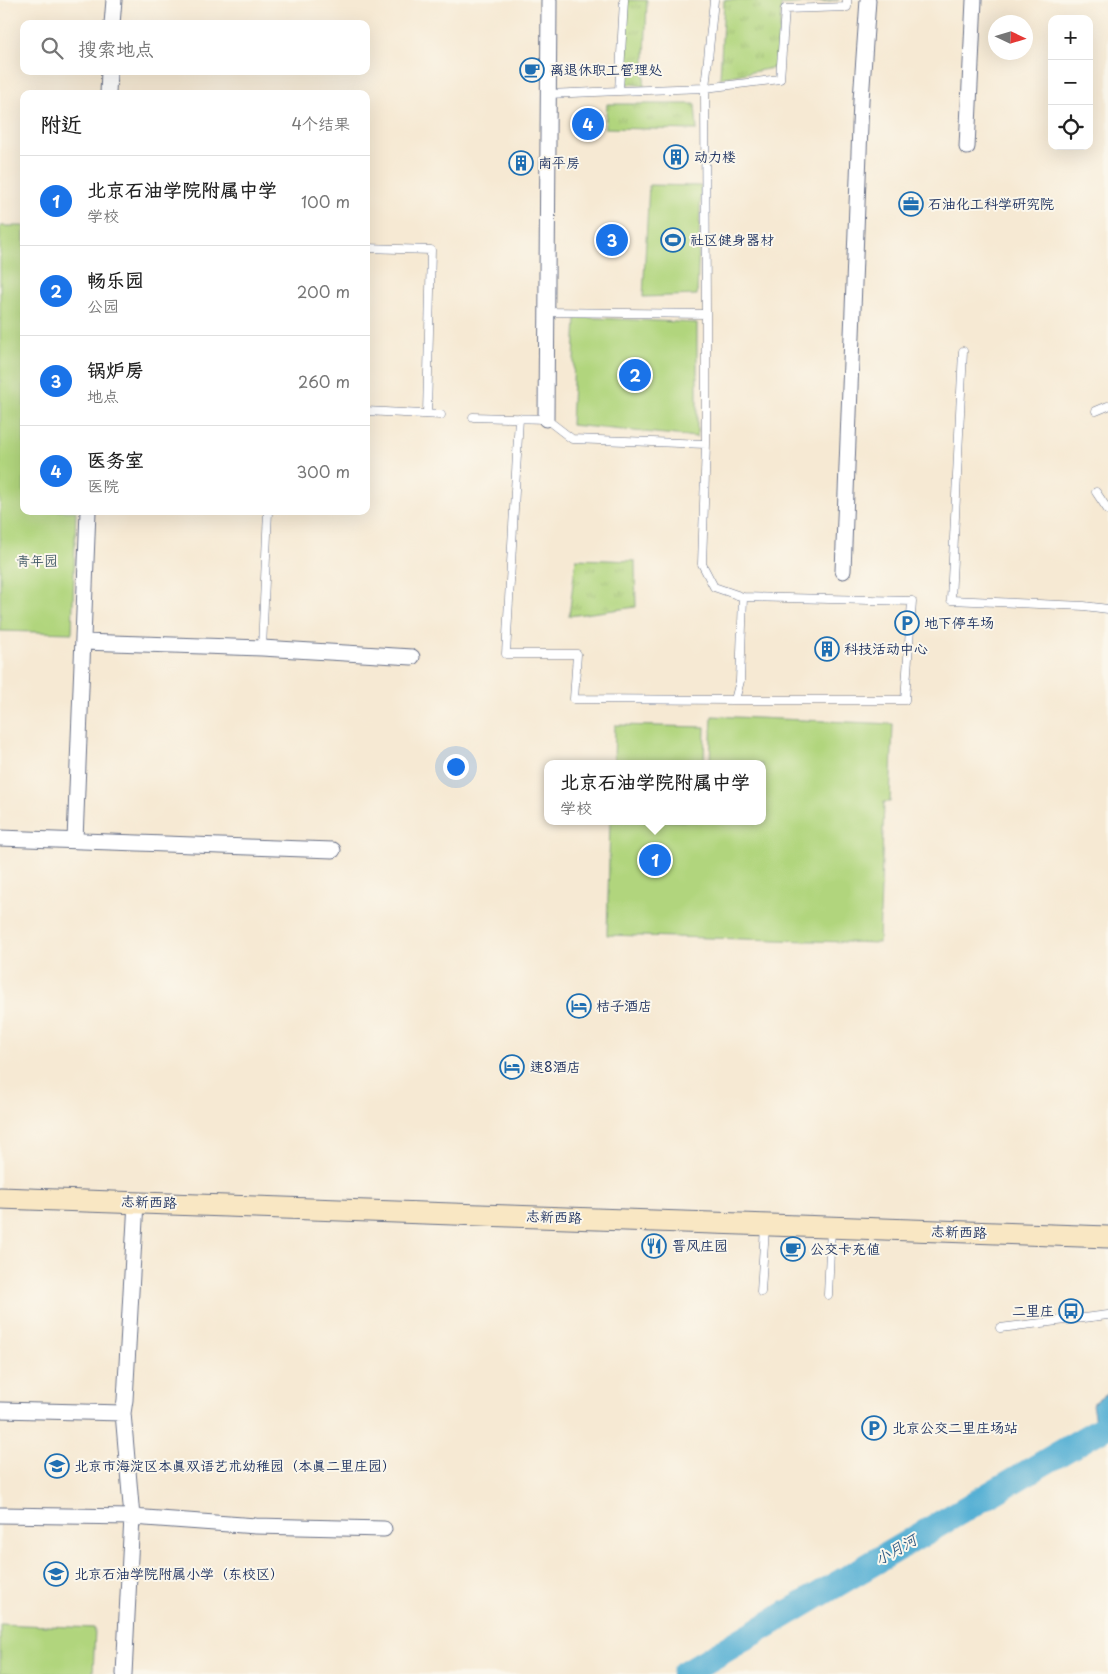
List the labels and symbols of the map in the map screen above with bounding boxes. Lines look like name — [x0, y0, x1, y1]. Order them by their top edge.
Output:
north arrow — [988, 15, 1033, 60]
cafe icon: 离退休职工管理处 — [519, 57, 545, 83]
place label: 离退休职工管理处 — [550, 59, 662, 80]
pin: 4 — [572, 105, 604, 143]
building icon: 动力楼 — [663, 144, 689, 170]
place label: 动力楼 — [694, 146, 736, 167]
building icon: 南平房 — [508, 150, 534, 176]
place label: 南平房 — [538, 152, 580, 173]
office icon: 石油化工科学研究院 — [898, 191, 924, 217]
place label: 石油化工科学研究院 — [928, 193, 1054, 214]
pin: 3 — [596, 221, 628, 259]
sports icon: 社区健身器材 — [660, 227, 686, 253]
place label: 社区健身器材 — [690, 229, 774, 250]
pin: 2 — [619, 356, 651, 394]
park label: 青年园 — [16, 550, 58, 571]
parking icon: 地下停车场 — [894, 610, 920, 636]
place label: 地下停车场 — [924, 612, 994, 633]
building icon: 科技活动中心 — [814, 636, 840, 662]
place label: 科技活动中心 — [844, 638, 928, 659]
your location — [443, 754, 469, 780]
pin: 1 — [639, 841, 671, 879]
hotel icon: 桔子酒店 — [566, 993, 592, 1019]
place label: 桔子酒店 — [596, 995, 652, 1016]
hotel icon: 速8酒店 — [499, 1054, 525, 1080]
place label: 速8酒店 — [530, 1056, 581, 1077]
street label: 志新西路 — [121, 1190, 177, 1213]
street label: 志新西路 — [526, 1205, 582, 1228]
street label: 志新西路 — [931, 1220, 987, 1243]
restaurant icon: 晋风庄园 — [641, 1233, 667, 1259]
place label: 晋风庄园 — [672, 1235, 728, 1256]
cafe icon: 公交卡充值 — [780, 1236, 806, 1262]
place label: 公交卡充值 — [810, 1238, 880, 1259]
bus stop icon: 二里庄 — [1058, 1298, 1084, 1324]
place label: 二里庄 — [1012, 1300, 1054, 1321]
parking icon: 北京公交二里庄场站 — [861, 1415, 887, 1441]
place label: 北京公交二里庄场站 — [892, 1417, 1018, 1438]
school or university icon: 北京市海淀区本真双语艺术幼稚园（本真二里庄园） — [44, 1453, 70, 1479]
place label: 北京市海淀区本真双语艺术幼稚园（本真二里庄园） — [74, 1455, 396, 1476]
water label: 小月河 — [870, 1526, 923, 1570]
school or university icon: 北京石油学院附属小学（东校区） — [43, 1561, 69, 1587]
place label: 北京石油学院附属小学（东校区） — [74, 1563, 284, 1584]

